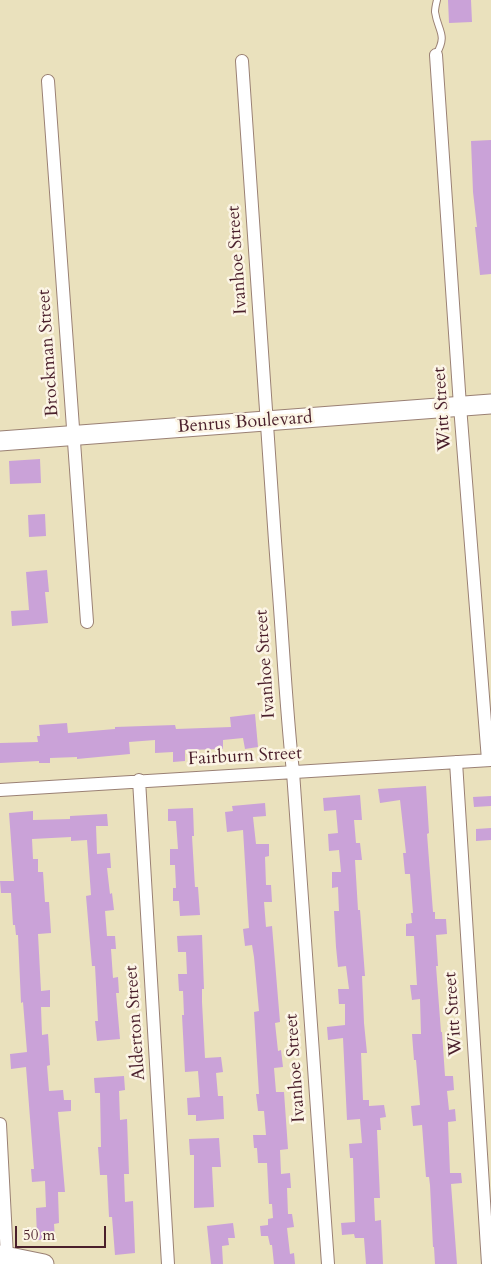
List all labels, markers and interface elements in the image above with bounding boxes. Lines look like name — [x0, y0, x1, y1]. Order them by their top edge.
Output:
street label: Ivanhoe Street — [223, 205, 253, 315]
street label: Brockman Street — [34, 289, 64, 417]
street label: Witt Street — [429, 366, 457, 452]
street label: Benrus Boulevard — [177, 407, 313, 439]
street label: Ivanhoe Street — [251, 609, 281, 719]
street label: Fairburn Street — [187, 743, 303, 771]
street label: Alderton Street — [121, 965, 151, 1081]
street label: Witt Street — [440, 971, 468, 1057]
street label: Ivanhoe Street — [281, 1013, 311, 1123]
scale bar — [18, 1216, 109, 1248]
text: 50 m — [23, 1225, 55, 1245]

